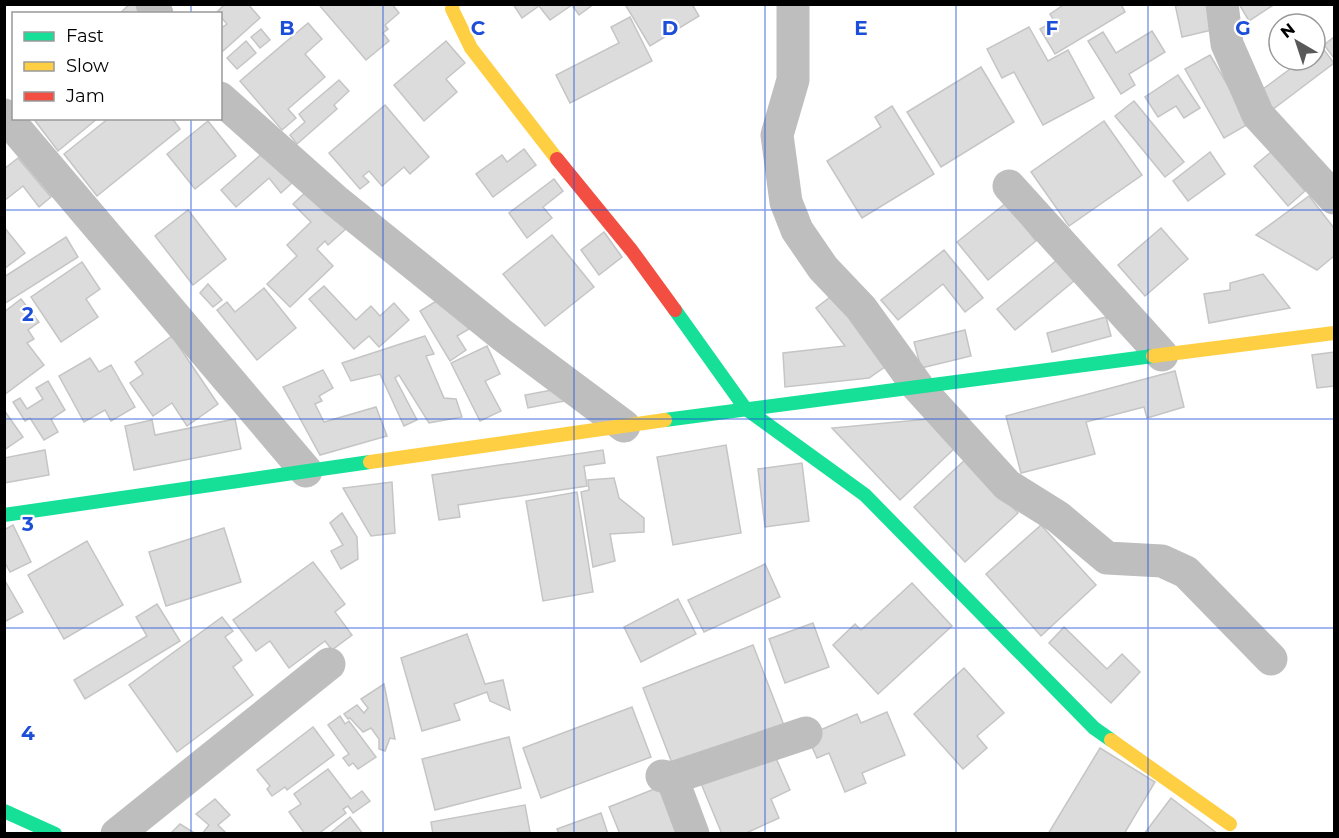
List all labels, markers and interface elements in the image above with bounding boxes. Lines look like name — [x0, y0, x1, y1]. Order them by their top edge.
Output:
legend — [12, 12, 222, 120]
north arrow — [1267, 12, 1327, 72]
text: B — [279, 16, 295, 40]
text: C — [471, 16, 486, 40]
text: D — [662, 16, 678, 40]
text: E — [854, 16, 868, 40]
text: F — [1046, 16, 1059, 40]
text: G — [1235, 16, 1251, 40]
text: N — [1277, 19, 1299, 42]
text: Fast — [66, 25, 104, 47]
text: Slow — [66, 55, 109, 77]
text: Jam — [65, 85, 105, 107]
text: 2 — [22, 302, 34, 326]
text: 3 — [21, 512, 34, 536]
text: 4 — [21, 721, 35, 745]

